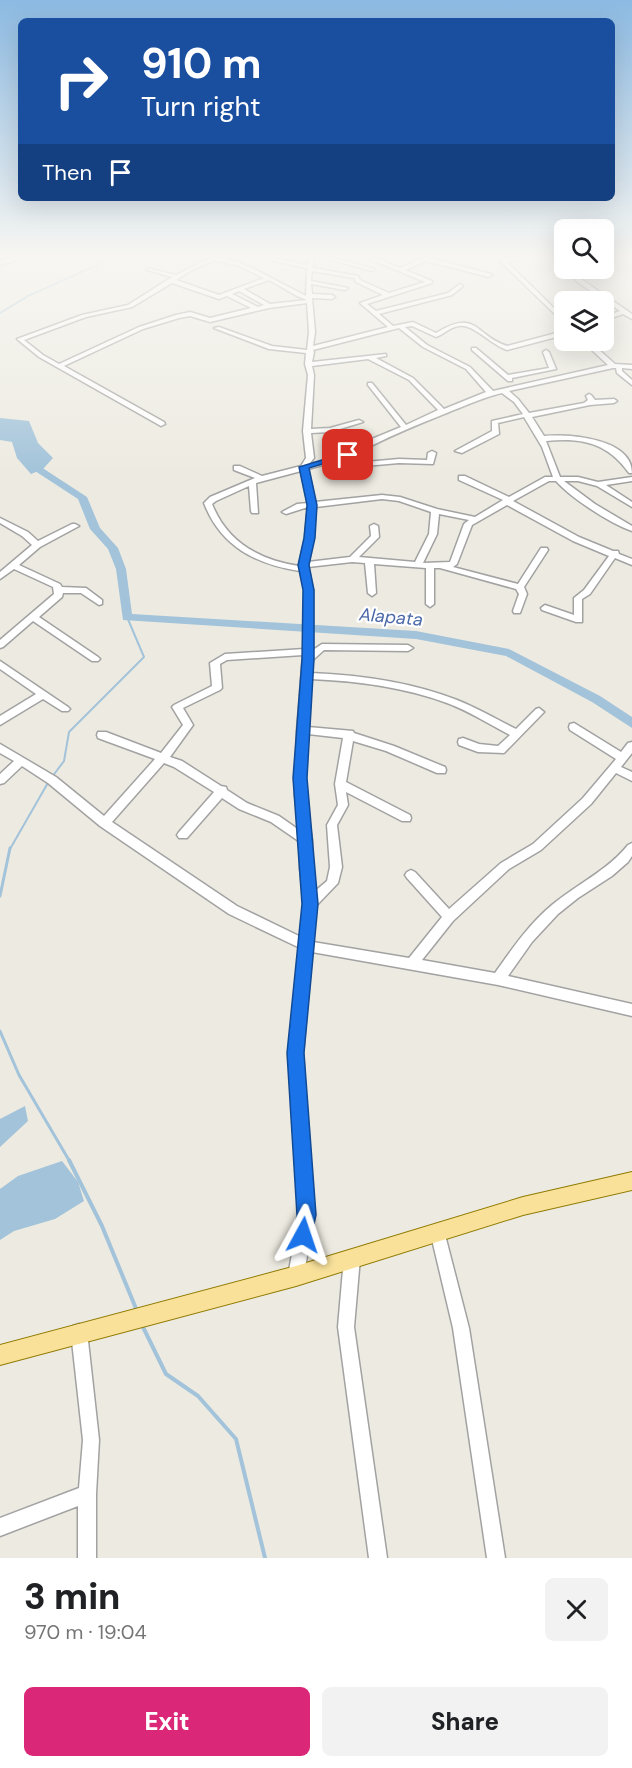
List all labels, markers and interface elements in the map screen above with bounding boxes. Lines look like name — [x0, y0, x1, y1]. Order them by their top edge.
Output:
text: 910 m — [141, 36, 262, 91]
icon: right — [42, 42, 120, 120]
text: Turn right — [141, 89, 261, 124]
icon: arrive — [104, 156, 137, 189]
text: Then — [42, 158, 92, 187]
map controls — [554, 219, 614, 351]
button: search — [554, 219, 614, 279]
button: layers — [554, 291, 614, 351]
pin — [322, 429, 373, 480]
icon: arrive — [331, 438, 364, 471]
water label: Alapata — [357, 602, 424, 632]
position arrow — [271, 1203, 335, 1267]
text: 3 min — [24, 1573, 120, 1620]
button: close — [545, 1578, 608, 1641]
text: 970 m · 19:04 — [24, 1619, 147, 1645]
button: Exit — [24, 1687, 310, 1756]
button: Share — [322, 1687, 608, 1756]

